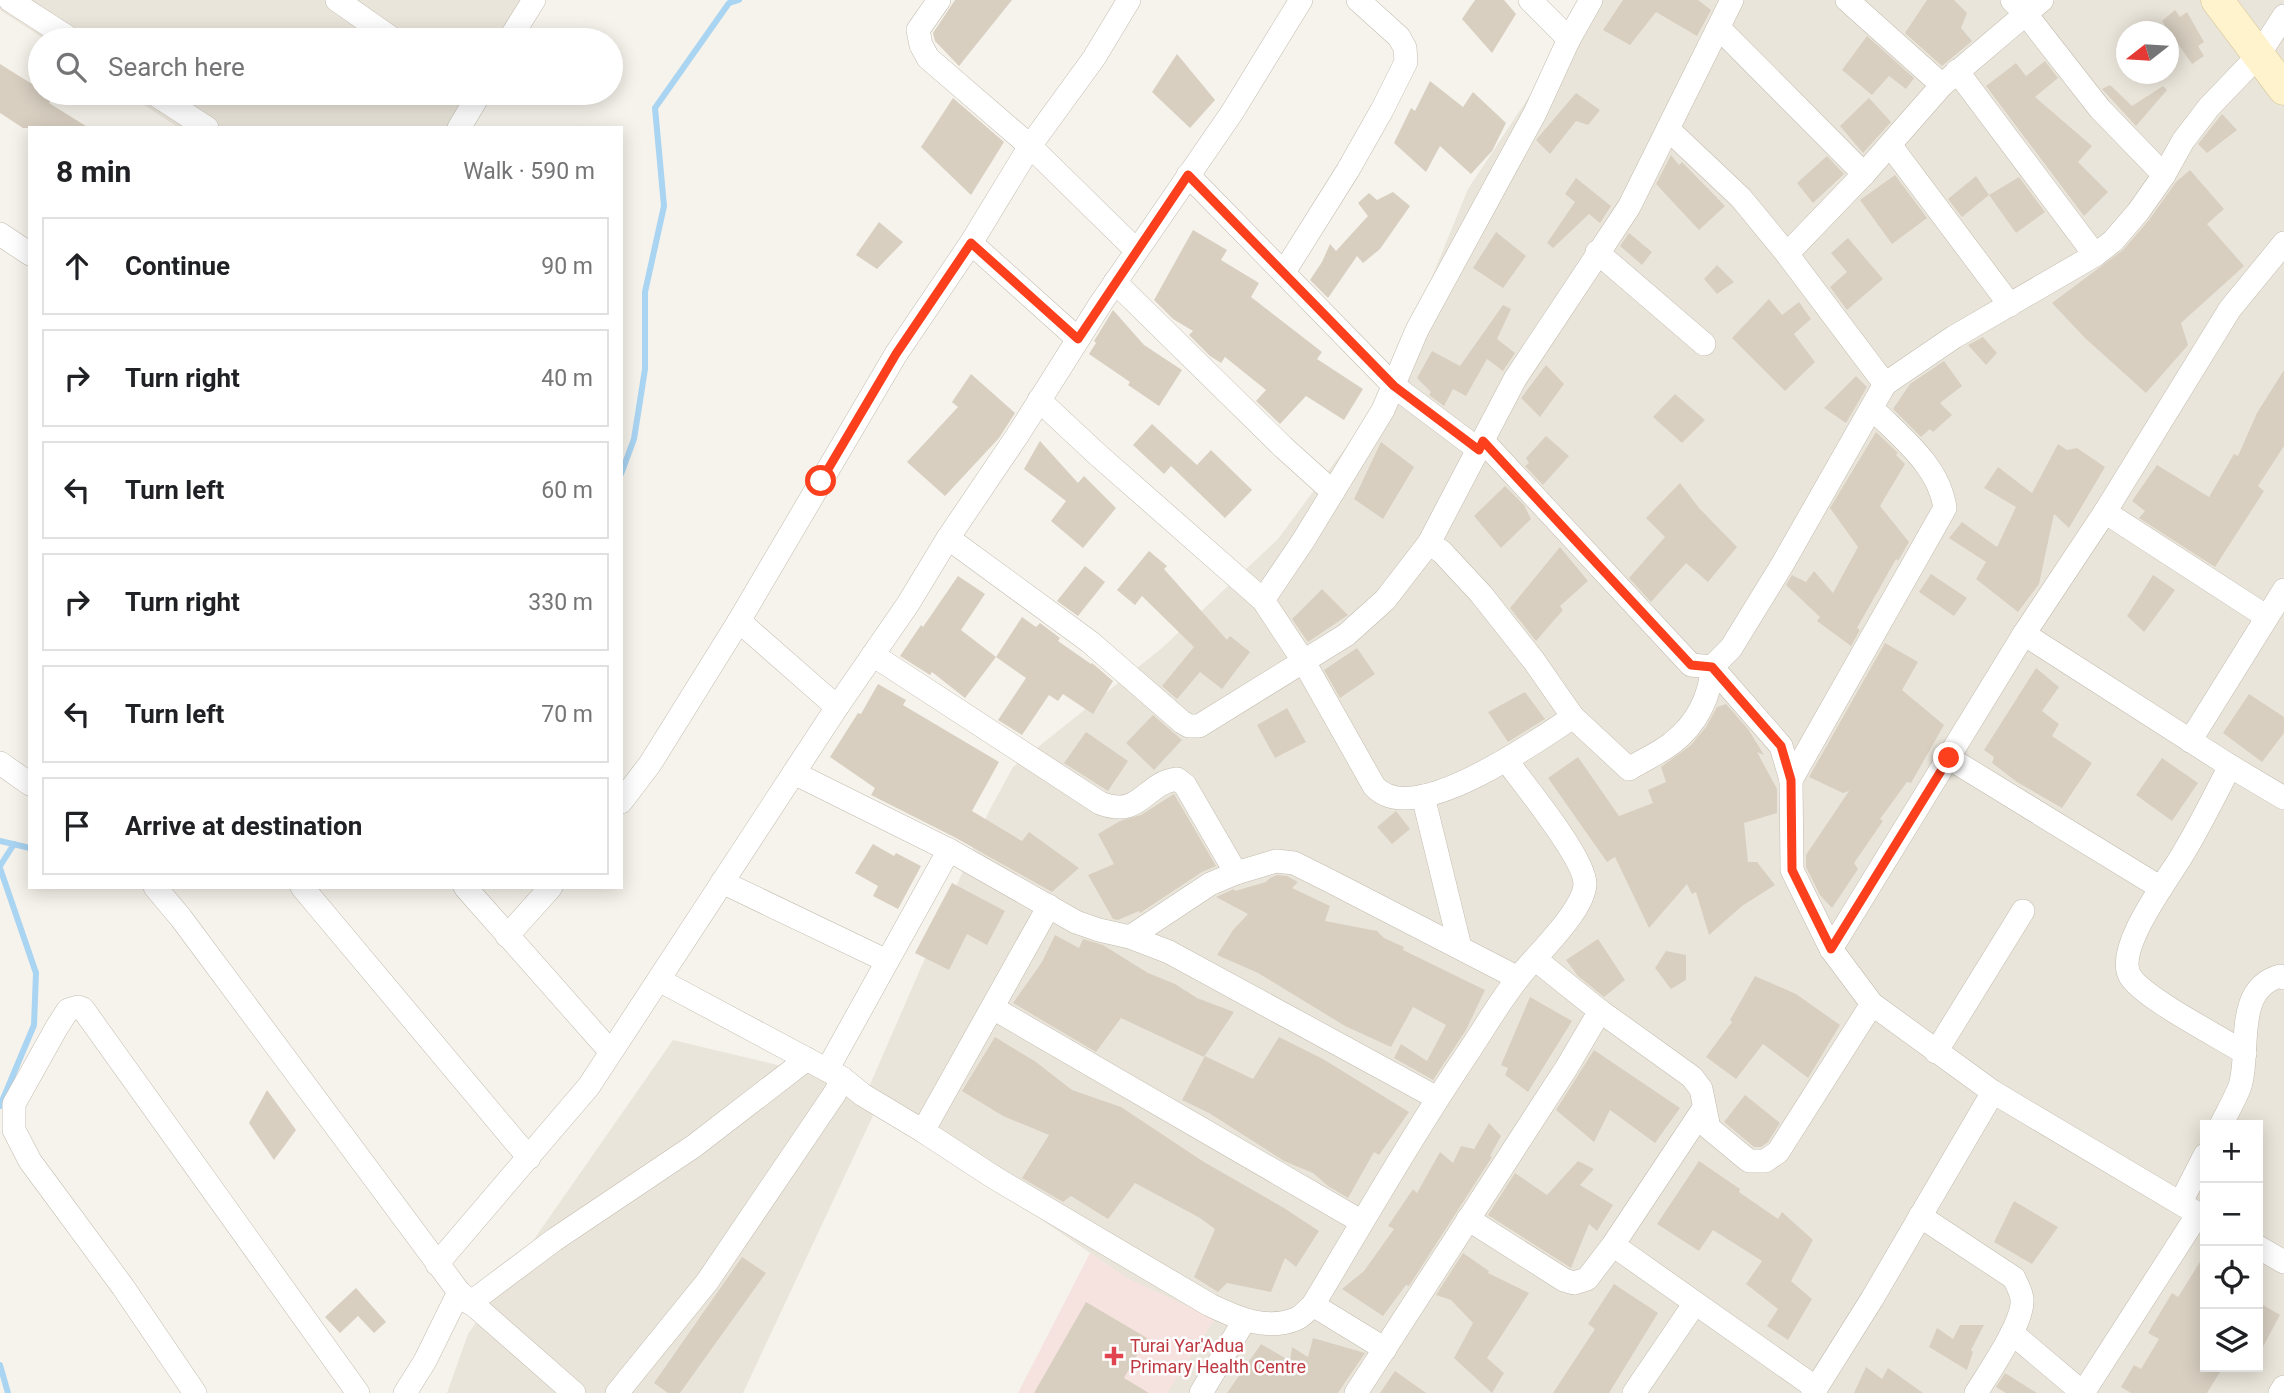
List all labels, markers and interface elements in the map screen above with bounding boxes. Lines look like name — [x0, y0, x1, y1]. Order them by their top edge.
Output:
north arrow — [2116, 21, 2179, 84]
search box — [28, 28, 623, 105]
icon: search — [52, 48, 90, 86]
text: Search here — [108, 52, 245, 82]
text: 8 min — [56, 154, 131, 189]
text: Walk · 590 m — [463, 158, 595, 185]
icon: ahead — [58, 247, 96, 285]
text: Continue — [125, 251, 230, 281]
text: 90 m — [541, 253, 593, 280]
icon: right — [58, 359, 96, 397]
text: Turn right — [125, 363, 240, 393]
text: 40 m — [541, 365, 593, 392]
route start — [805, 465, 836, 496]
icon: left — [58, 471, 96, 509]
text: Turn left — [125, 475, 224, 505]
text: 60 m — [541, 477, 593, 504]
icon: right — [58, 583, 96, 621]
text: Turn right — [125, 587, 240, 617]
text: 330 m — [528, 589, 593, 616]
icon: left — [58, 695, 96, 733]
text: Turn left — [125, 699, 224, 729]
text: 70 m — [541, 701, 593, 728]
route end — [1933, 742, 1964, 773]
icon: arrive — [58, 807, 96, 845]
text: Arrive at destination — [125, 811, 362, 841]
map controls — [2200, 1120, 2263, 1372]
button: + — [2200, 1120, 2263, 1183]
button: − — [2200, 1183, 2263, 1246]
button: locate — [2200, 1246, 2263, 1309]
button: layers — [2200, 1309, 2263, 1372]
place label: Turai Yar'Adua Primary Health Centre — [1130, 1335, 1306, 1377]
marker: Turai Yar'Adua Primary Health Centre — [1104, 1346, 1124, 1366]

